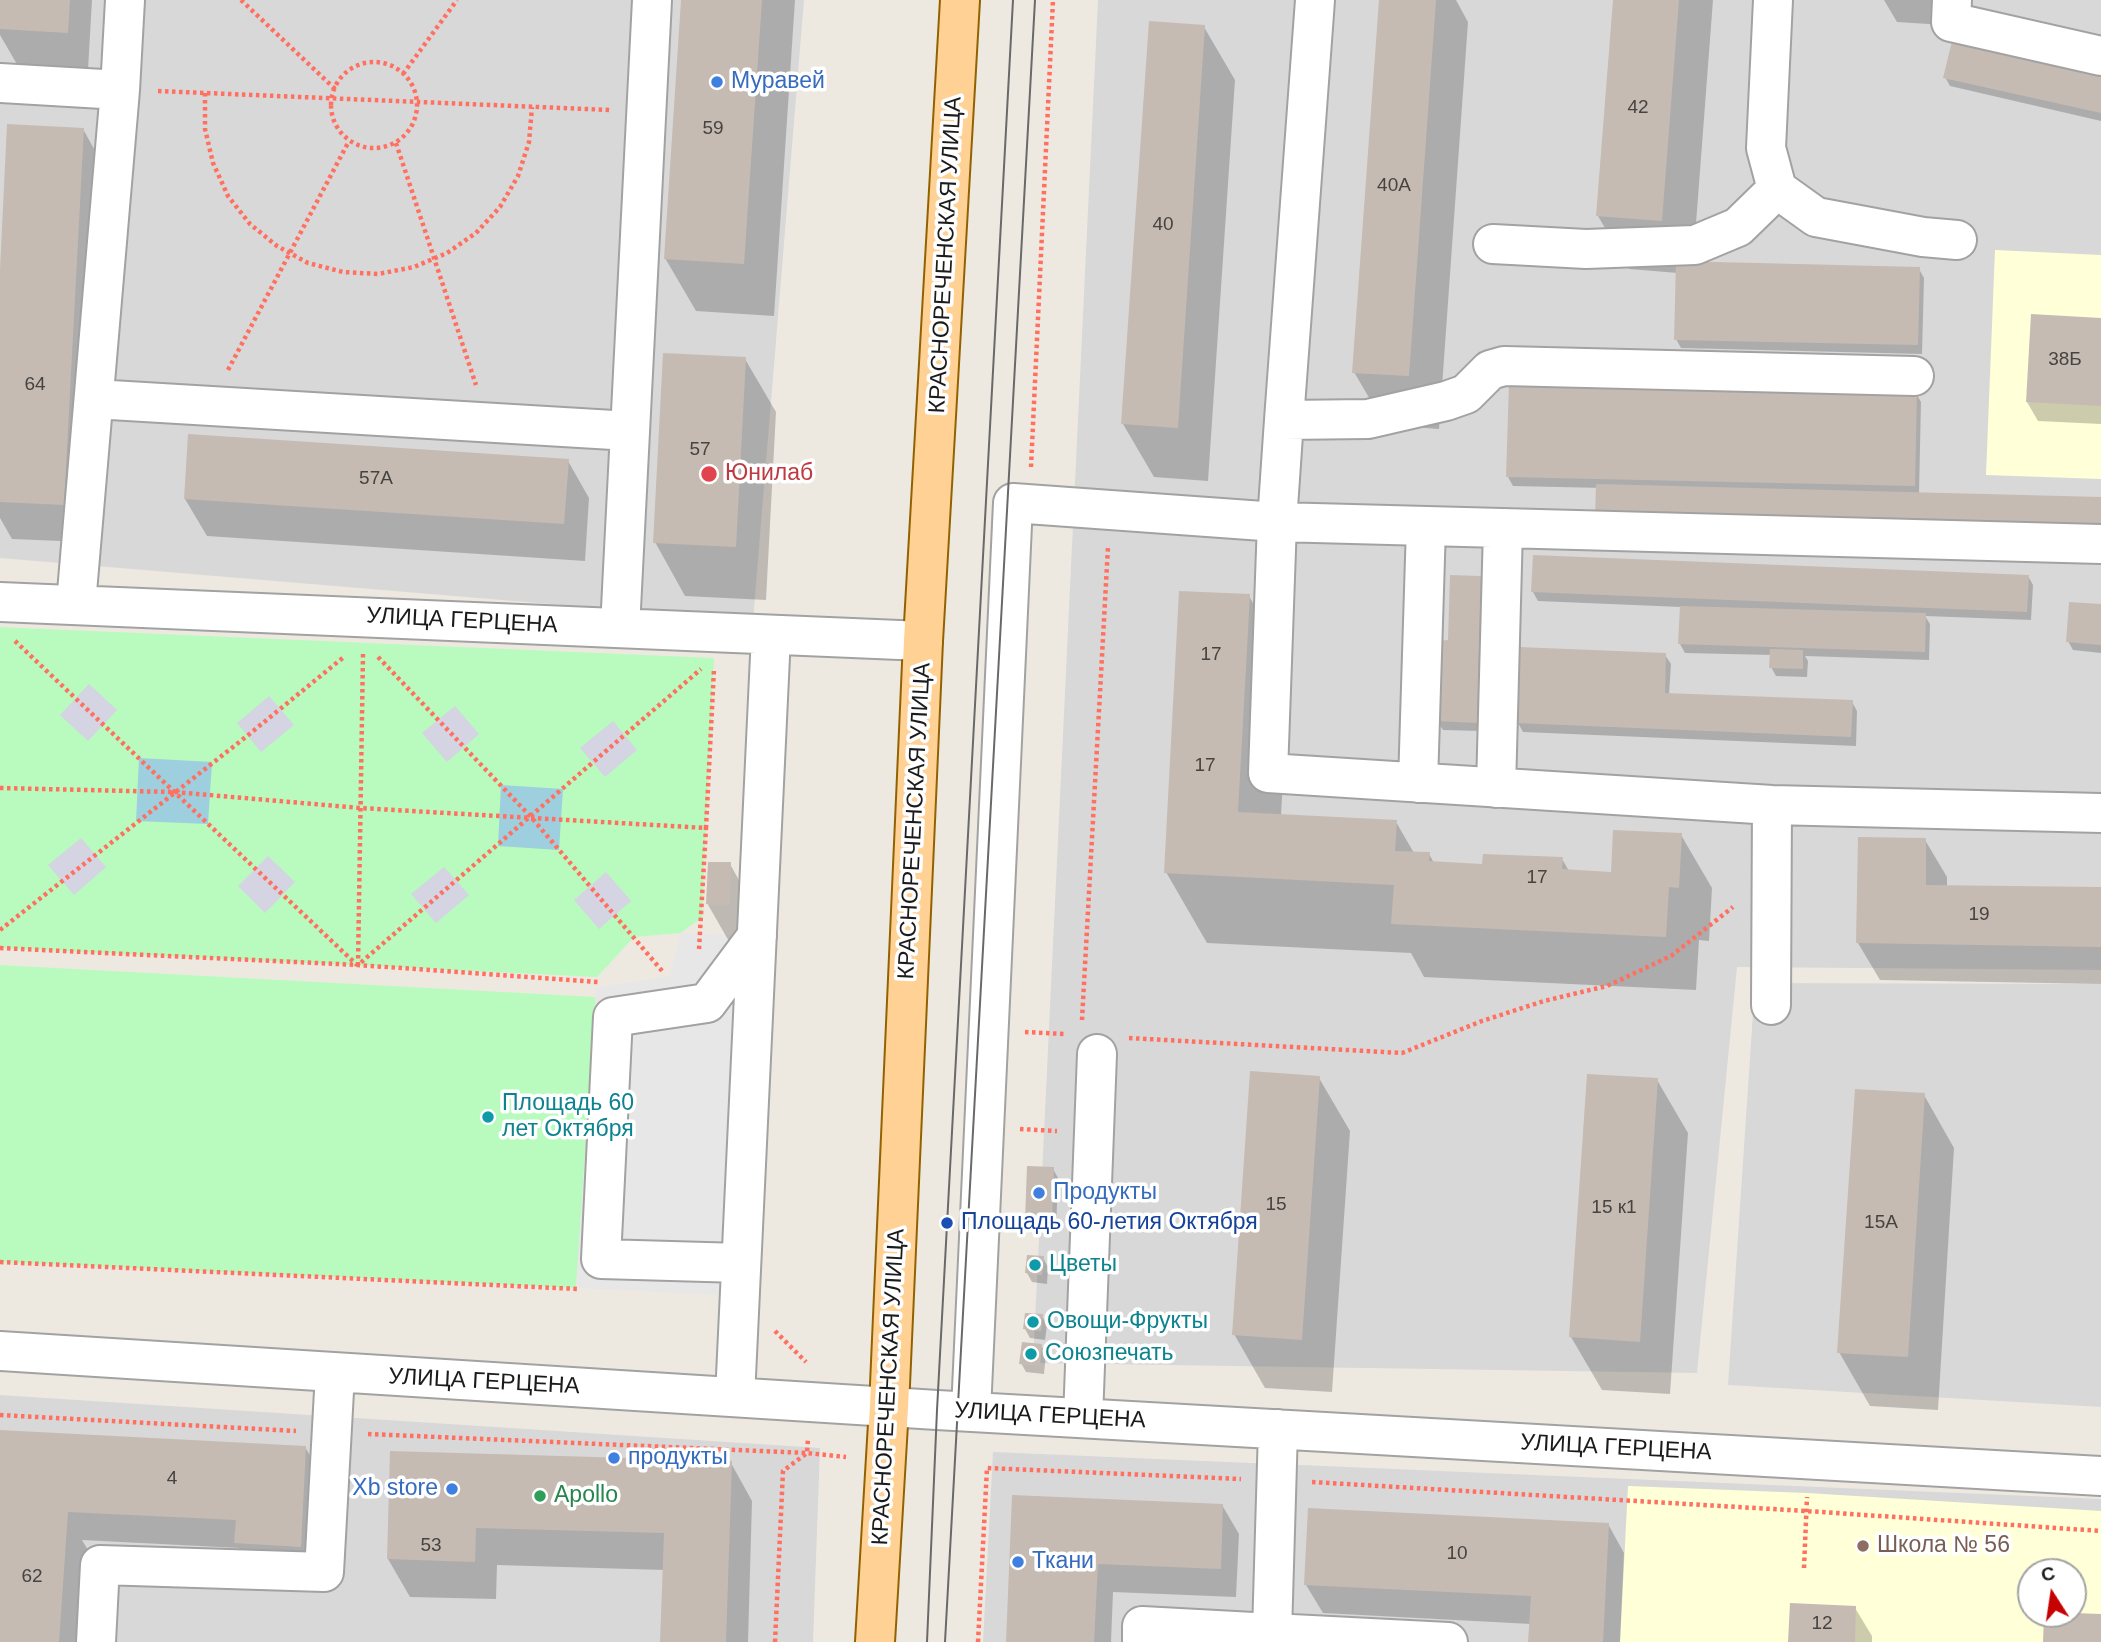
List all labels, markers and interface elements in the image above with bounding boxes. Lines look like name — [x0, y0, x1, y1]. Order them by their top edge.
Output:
place label: Муравей — [731, 68, 825, 96]
marker: Муравей — [709, 74, 725, 90]
street label: КРАСНОРЕЧЕНСКАЯ УЛИЦА — [924, 96, 968, 414]
house number: 42 — [1627, 97, 1649, 119]
house number: 59 — [702, 118, 724, 140]
house number: 40А — [1377, 175, 1411, 197]
house number: 40 — [1152, 214, 1174, 236]
house number: 38Б — [2048, 349, 2082, 371]
house number: 64 — [24, 374, 46, 396]
house number: 57 — [689, 439, 711, 461]
place label: Юнилаб — [725, 460, 813, 488]
marker: Юнилаб — [699, 464, 719, 484]
house number: 57А — [359, 468, 393, 490]
street label: УЛИЦА ГЕРЦЕНА — [366, 602, 558, 640]
house number: 17 — [1200, 644, 1222, 666]
street label: КРАСНОРЕЧЕНСКАЯ УЛИЦА — [893, 662, 937, 980]
house number: 17 — [1194, 755, 1216, 777]
house number: 17 — [1526, 867, 1548, 889]
house number: 19 — [1968, 904, 1990, 926]
place label: Площадь 60 лет Октября — [502, 1090, 634, 1144]
marker: Площадь 60 лет Октября — [480, 1109, 496, 1125]
place label: Продукты — [1053, 1179, 1157, 1207]
marker: Продукты — [1031, 1185, 1047, 1201]
house number: 15 — [1265, 1194, 1287, 1216]
house number: 15 к1 — [1591, 1197, 1637, 1219]
place label: Площадь 60-летия Октября — [961, 1209, 1258, 1237]
house number: 15А — [1864, 1212, 1898, 1234]
marker: Площадь 60-летия Октября — [939, 1215, 955, 1231]
street label: КРАСНОРЕЧЕНСКАЯ УЛИЦА — [867, 1228, 911, 1546]
place label: Цветы — [1049, 1251, 1117, 1279]
marker: Цветы — [1027, 1257, 1043, 1273]
place label: Овощи-Фрукты — [1047, 1308, 1208, 1336]
marker: Овощи-Фрукты — [1025, 1314, 1041, 1330]
place label: Союзпечать — [1045, 1340, 1173, 1368]
marker: Союзпечать — [1023, 1346, 1039, 1362]
street label: УЛИЦА ГЕРЦЕНА — [388, 1363, 580, 1401]
street label: УЛИЦА ГЕРЦЕНА — [954, 1397, 1146, 1435]
street label: УЛИЦА ГЕРЦЕНА — [1520, 1429, 1712, 1467]
place label: продукты — [628, 1444, 728, 1472]
marker: продукты — [606, 1450, 622, 1466]
house number: 4 — [167, 1468, 177, 1490]
place label: Xb store — [352, 1475, 438, 1503]
marker: Xb store — [444, 1481, 460, 1497]
place label: Apollo — [554, 1482, 618, 1510]
marker: Apollo — [532, 1488, 548, 1504]
place label: Школа № 56 — [1877, 1532, 2010, 1560]
house number: 53 — [420, 1535, 442, 1557]
marker: Школа № 56 — [1855, 1538, 1871, 1554]
house number: 10 — [1446, 1543, 1468, 1565]
place label: Ткани — [1032, 1548, 1094, 1576]
marker: Ткани — [1010, 1554, 1026, 1570]
north arrow — [2017, 1558, 2087, 1628]
text: С — [2039, 1562, 2057, 1586]
house number: 62 — [21, 1566, 43, 1588]
house number: 12 — [1811, 1613, 1833, 1635]

